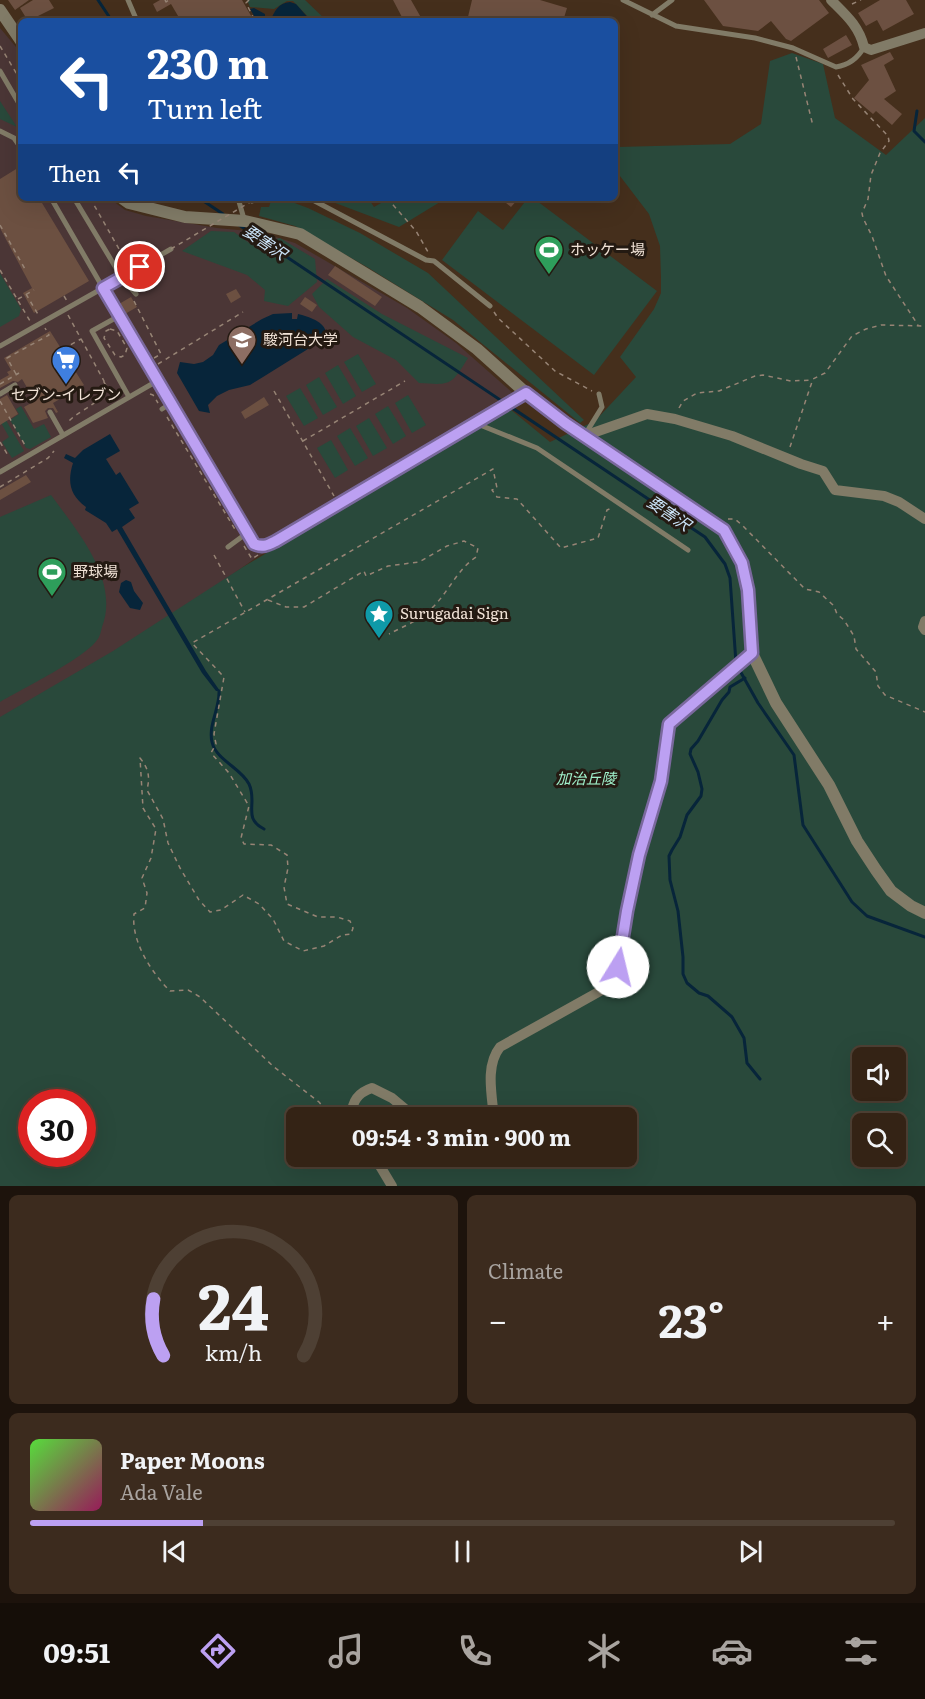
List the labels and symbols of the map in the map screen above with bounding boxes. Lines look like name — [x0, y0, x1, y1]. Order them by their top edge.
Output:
water label: 要害沢 — [239, 218, 294, 266]
sports icon: ホッケー場 — [533, 234, 565, 276]
place label: ホッケー場 — [570, 237, 645, 260]
pin — [114, 241, 165, 292]
school or university icon: 駿河台大学 — [226, 324, 258, 366]
place label: 駿河台大学 — [263, 327, 338, 350]
supermarket icon: セブン-イレブン — [50, 344, 82, 386]
place label: セブン-イレブン — [11, 382, 121, 405]
water label: 要害沢 — [643, 489, 698, 537]
sports icon: 野球場 — [36, 556, 68, 598]
place label: 野球場 — [73, 559, 118, 582]
place icon: Surugadai Sign — [363, 598, 395, 640]
place label: Surugadai Sign — [400, 601, 509, 624]
park label: 加治丘陵 — [556, 766, 618, 789]
position arrow — [586, 935, 650, 999]
speed limit sign: 30 — [18, 1089, 96, 1167]

